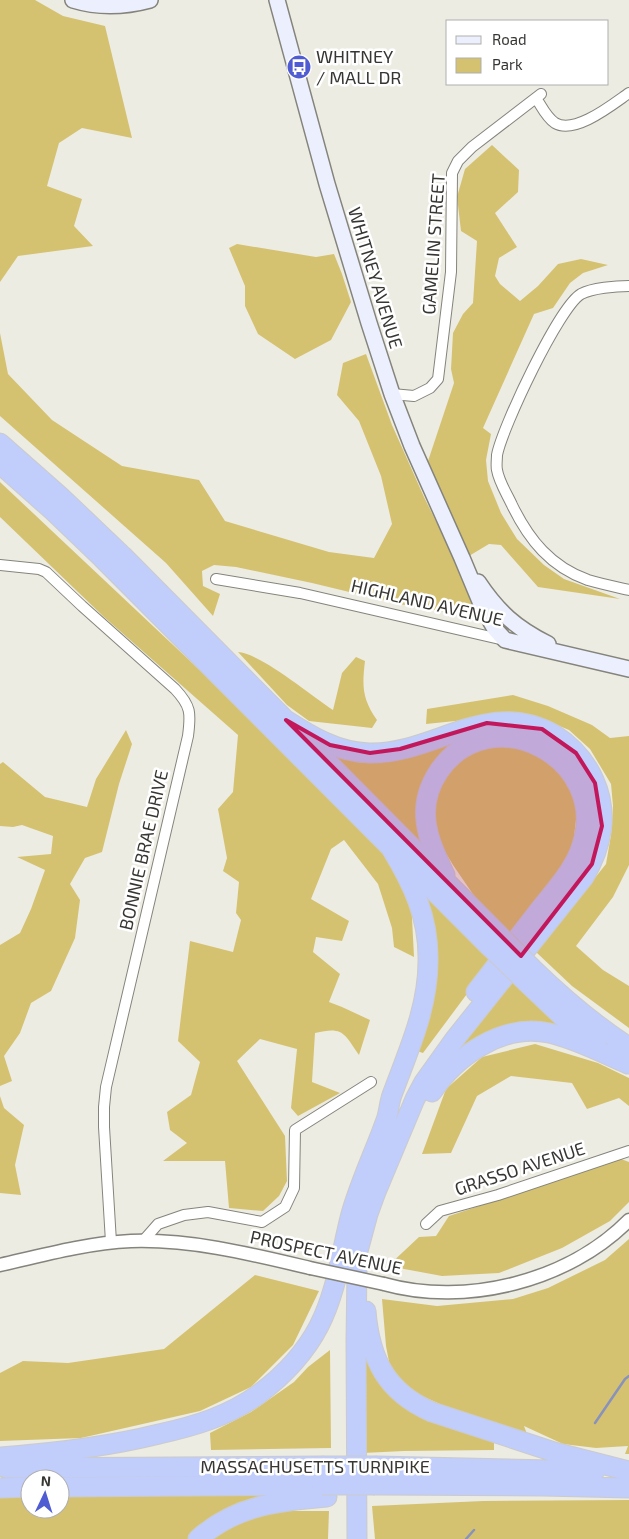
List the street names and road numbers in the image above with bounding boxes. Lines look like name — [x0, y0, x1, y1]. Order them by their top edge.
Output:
street label: GAMELIN STREET — [417, 172, 449, 315]
street label: WHITNEY AVENUE — [344, 204, 408, 351]
street label: HIGHLAND AVENUE — [349, 574, 505, 630]
street label: BONNIE BRAE DRIVE — [114, 768, 172, 932]
street label: GRASSO AVENUE — [452, 1137, 588, 1199]
street label: PROSPECT AVENUE — [248, 1225, 404, 1279]
street label: MASSACHUSETTS TURNPIKE — [200, 1455, 430, 1477]

